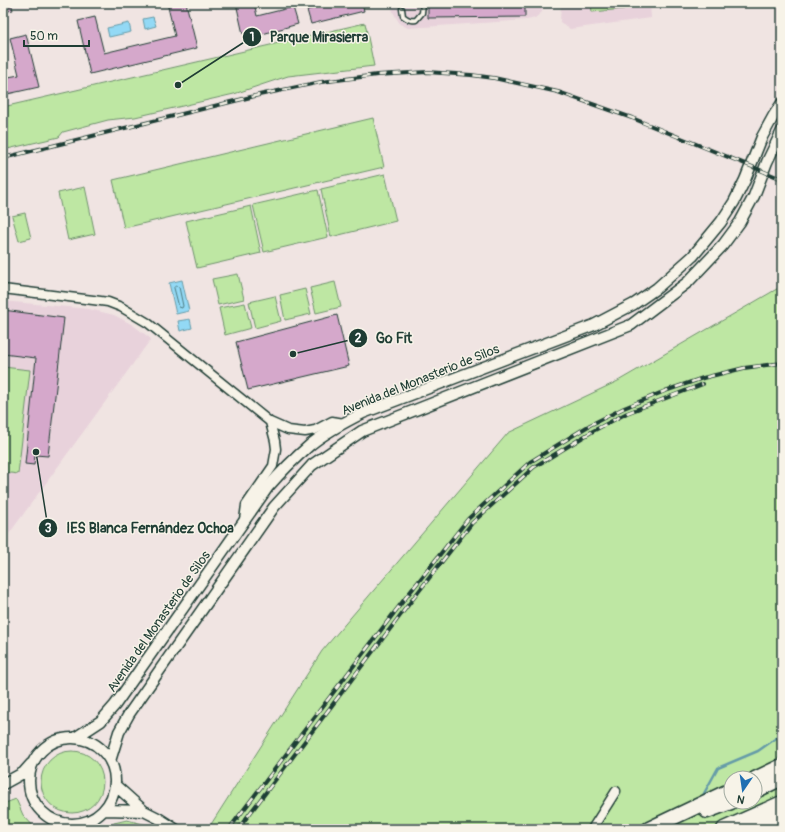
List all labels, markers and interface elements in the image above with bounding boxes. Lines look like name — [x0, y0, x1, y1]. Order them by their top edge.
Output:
scale bar — [24, 22, 89, 48]
callout: Parque Mirasierra — [242, 24, 376, 50]
text: 50 m — [30, 29, 58, 44]
text: Parque Mirasierra — [270, 29, 369, 46]
text: 1 — [250, 30, 254, 45]
callout: Go Fit — [348, 325, 421, 351]
text: Go Fit — [376, 330, 413, 347]
text: 2 — [355, 331, 362, 346]
street label: Avenida del Monasterio de Silos — [339, 341, 502, 419]
callout: IES Blanca Fernández Ochoa — [38, 515, 242, 541]
text: IES Blanca Fernández Ochoa — [66, 520, 234, 537]
text: 3 — [45, 521, 52, 536]
street label: Avenida del Monasterio de Silos — [104, 548, 214, 695]
north arrow — [723, 770, 763, 810]
text: N — [735, 792, 746, 806]

